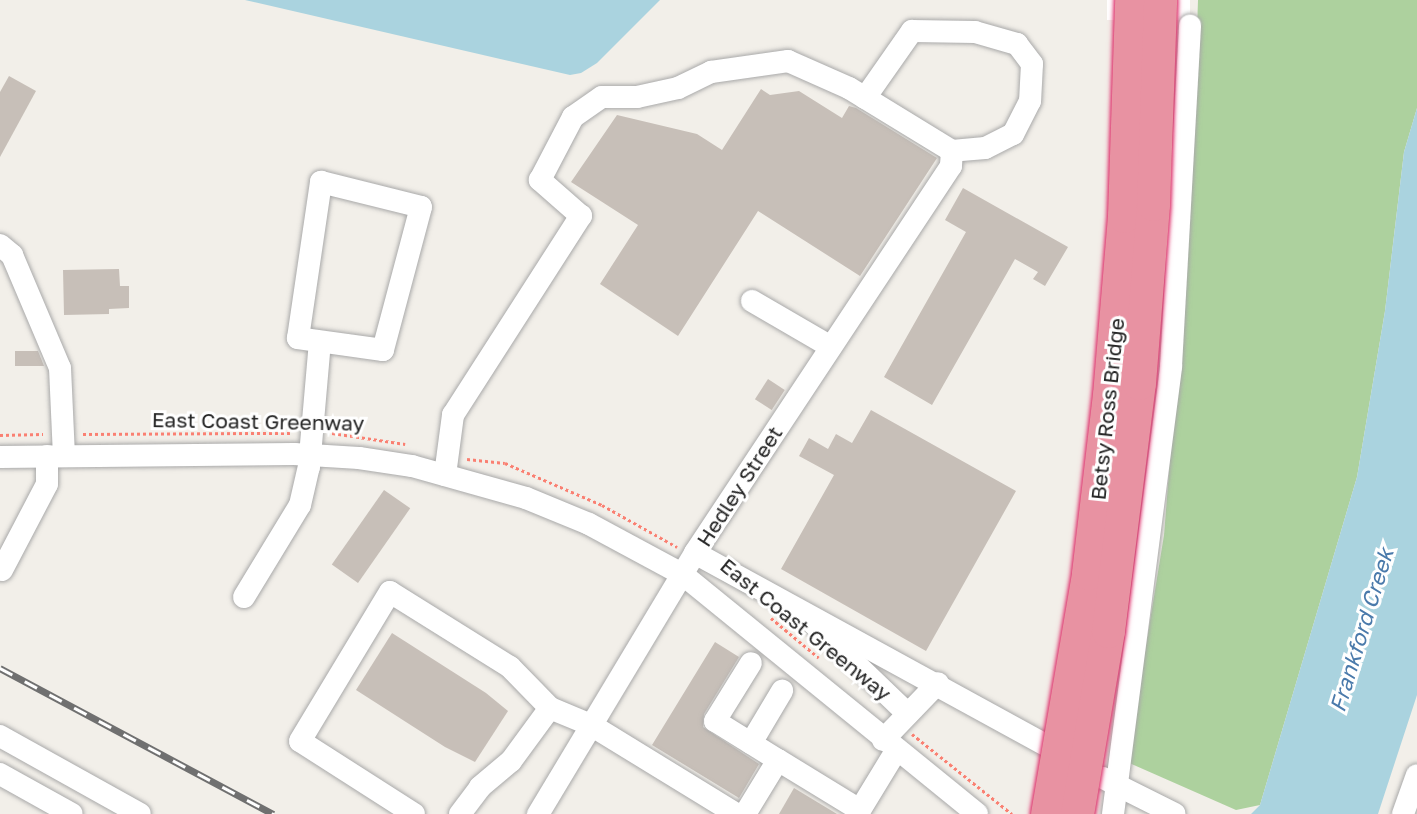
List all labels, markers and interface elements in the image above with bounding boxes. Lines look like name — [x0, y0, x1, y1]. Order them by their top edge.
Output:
street label: Betsy Ross Bridge — [1085, 317, 1129, 501]
street label: East Coast Greenway — [152, 407, 364, 435]
street label: Hedley Street — [691, 421, 787, 551]
water label: Frankford Creek — [1324, 545, 1398, 715]
street label: East Coast Greenway — [716, 552, 896, 706]

